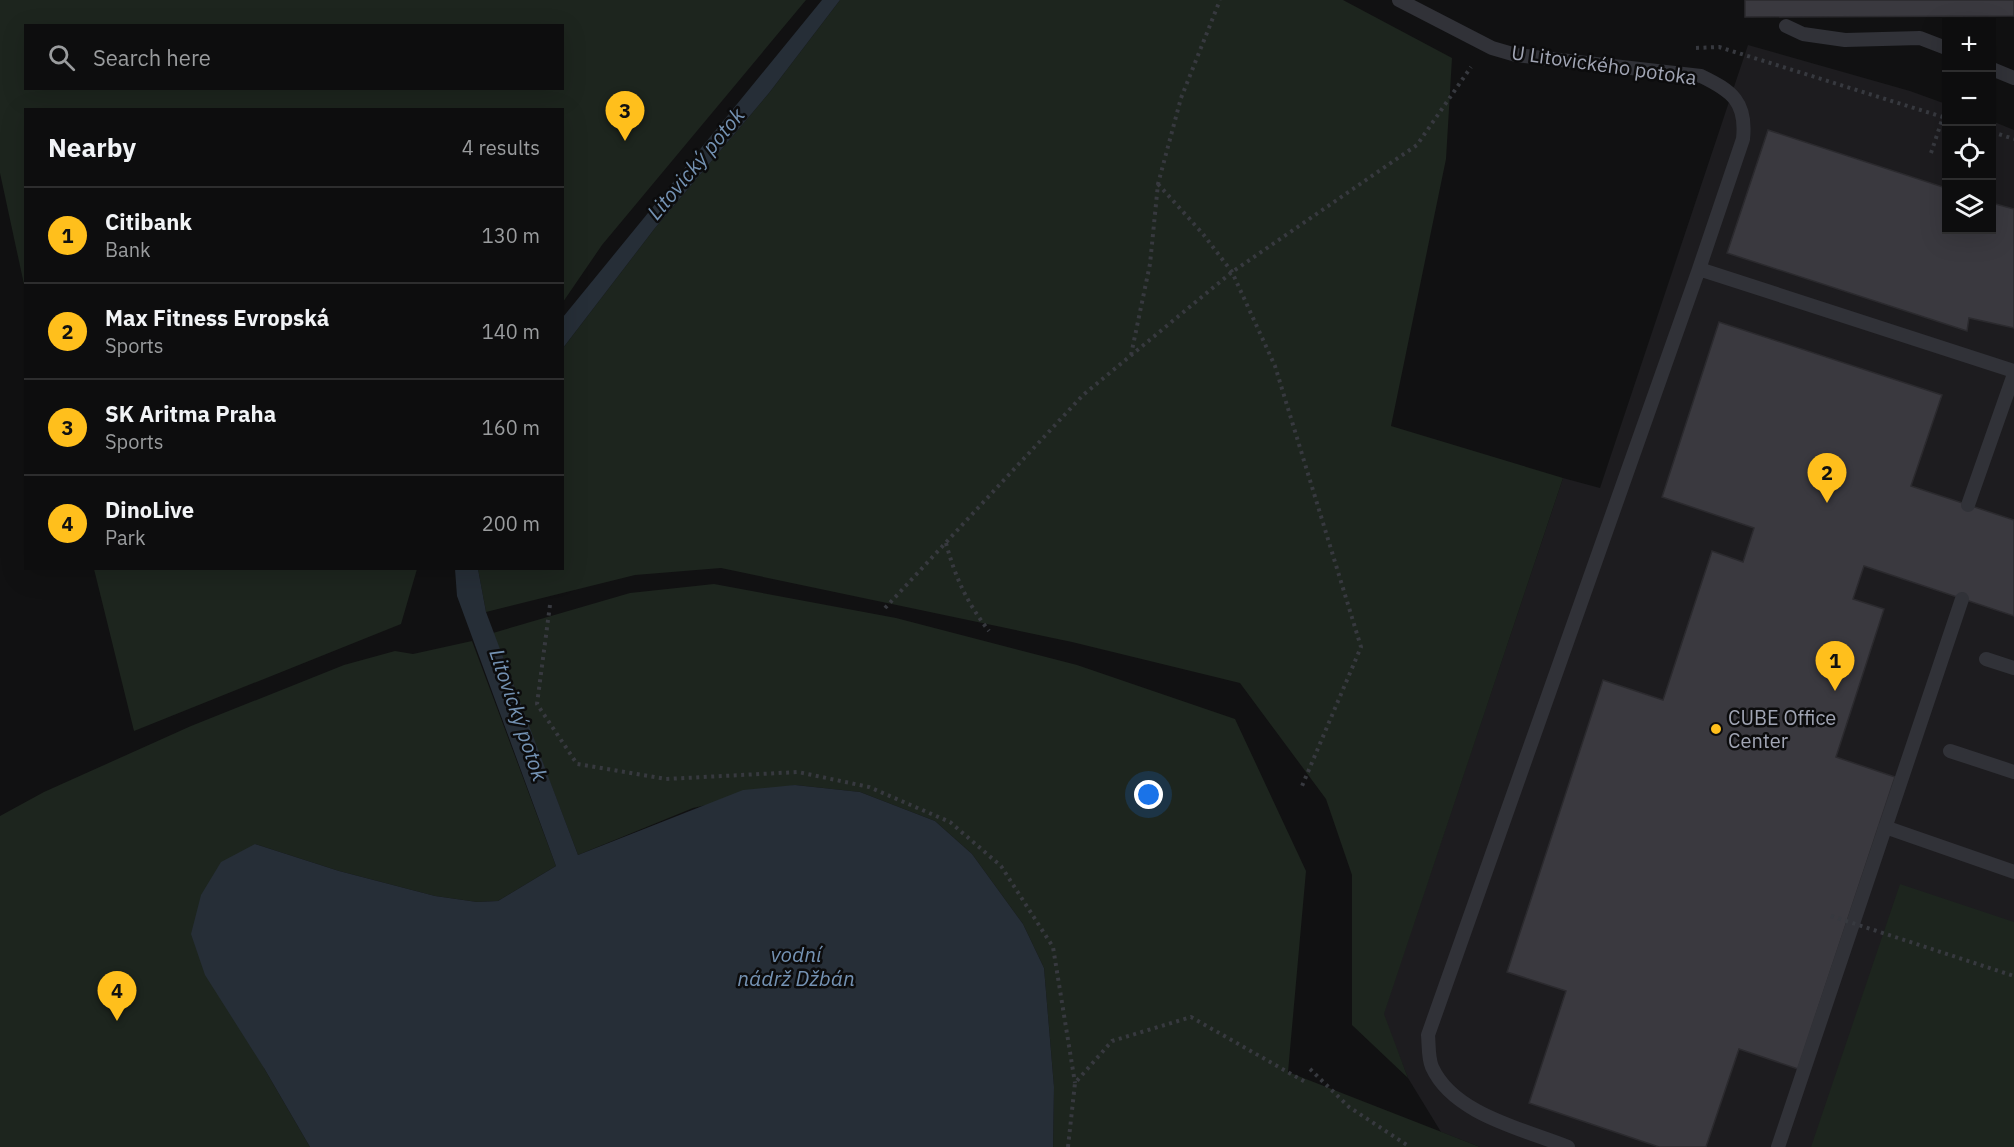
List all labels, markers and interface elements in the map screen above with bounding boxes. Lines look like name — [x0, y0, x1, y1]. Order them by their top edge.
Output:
map controls — [1942, 18, 1996, 234]
button: + — [1942, 18, 1996, 72]
search box — [24, 24, 564, 90]
street label: U Litovického potoka — [1510, 38, 1699, 91]
icon: search — [45, 41, 78, 74]
text: Search here — [93, 43, 211, 72]
button: − — [1942, 72, 1996, 126]
pin: 3 — [606, 92, 644, 141]
water label: Litovický potok — [640, 101, 751, 225]
button: locate — [1942, 126, 1996, 180]
text: Nearby — [48, 130, 136, 164]
text: 4 results — [462, 134, 540, 161]
button: layers — [1942, 180, 1996, 234]
text: Citibank — [105, 207, 192, 236]
text: 1 — [62, 222, 74, 249]
text: 130 m — [482, 222, 540, 249]
text: Bank — [105, 236, 151, 263]
text: Max Fitness Evropská — [105, 303, 329, 332]
text: 2 — [62, 318, 74, 345]
text: 140 m — [482, 318, 540, 345]
text: Sports — [105, 332, 164, 359]
text: SK Aritma Praha — [105, 399, 276, 428]
text: 3 — [62, 414, 74, 441]
text: 160 m — [482, 414, 540, 441]
text: Sports — [105, 428, 164, 455]
pin: 2 — [1808, 454, 1846, 503]
text: DinoLive — [105, 495, 194, 524]
text: 4 — [62, 510, 74, 537]
text: 200 m — [482, 510, 540, 537]
text: Park — [105, 524, 145, 551]
pin: 1 — [1816, 642, 1854, 691]
water label: Litovický potok — [483, 645, 555, 785]
place label: CUBE Office Center — [1728, 704, 1836, 754]
marker: CUBE Office Center — [1709, 722, 1723, 736]
your location — [1134, 780, 1163, 809]
water label: vodní nádrž Džbán — [737, 940, 855, 992]
pin: 4 — [98, 972, 136, 1021]

